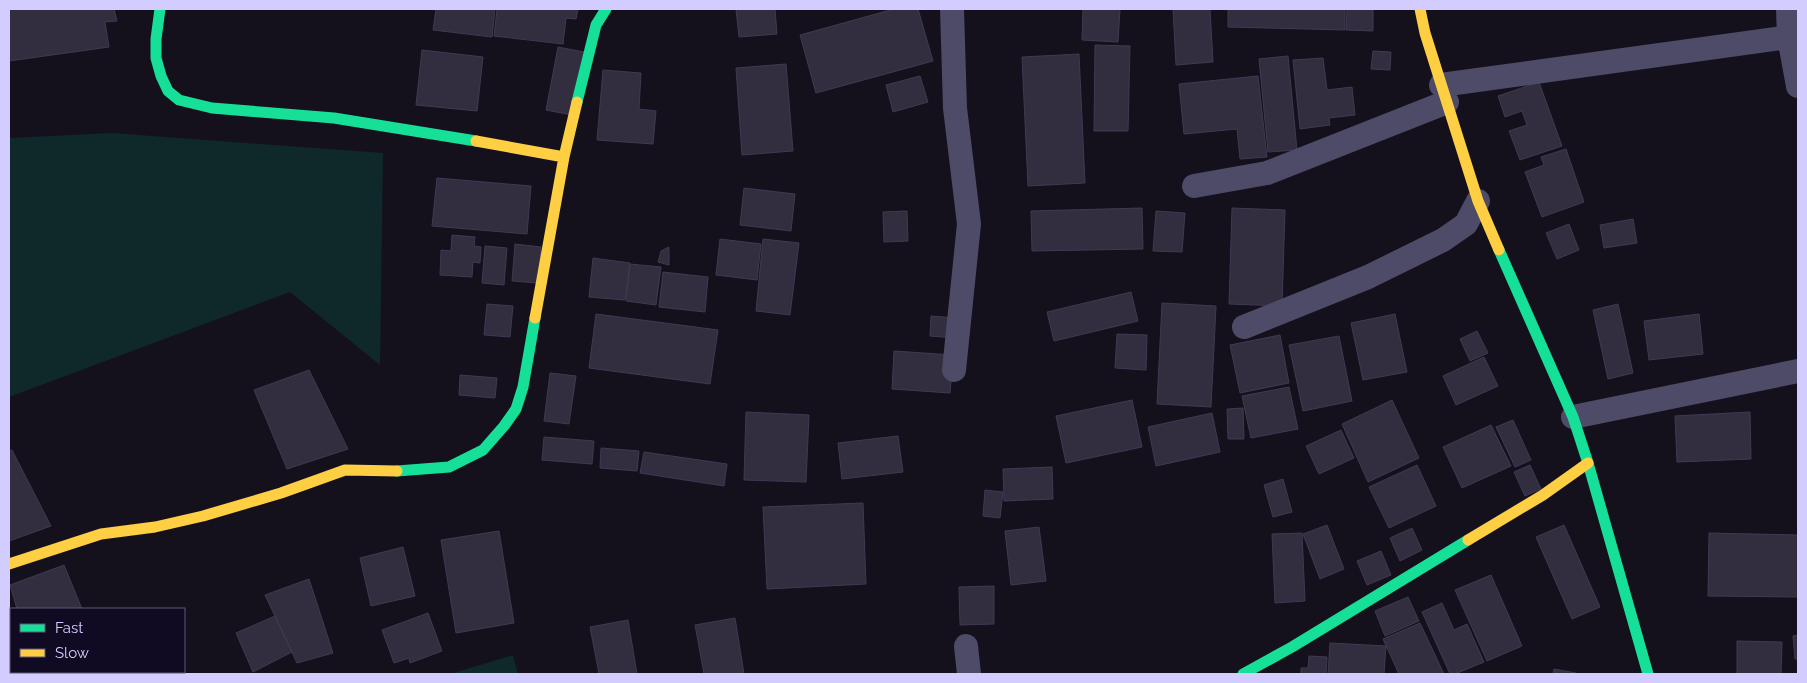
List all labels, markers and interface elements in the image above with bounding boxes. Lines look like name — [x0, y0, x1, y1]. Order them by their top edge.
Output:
legend — [10, 608, 185, 673]
text: Fast — [55, 619, 83, 637]
text: Slow — [55, 644, 89, 662]

